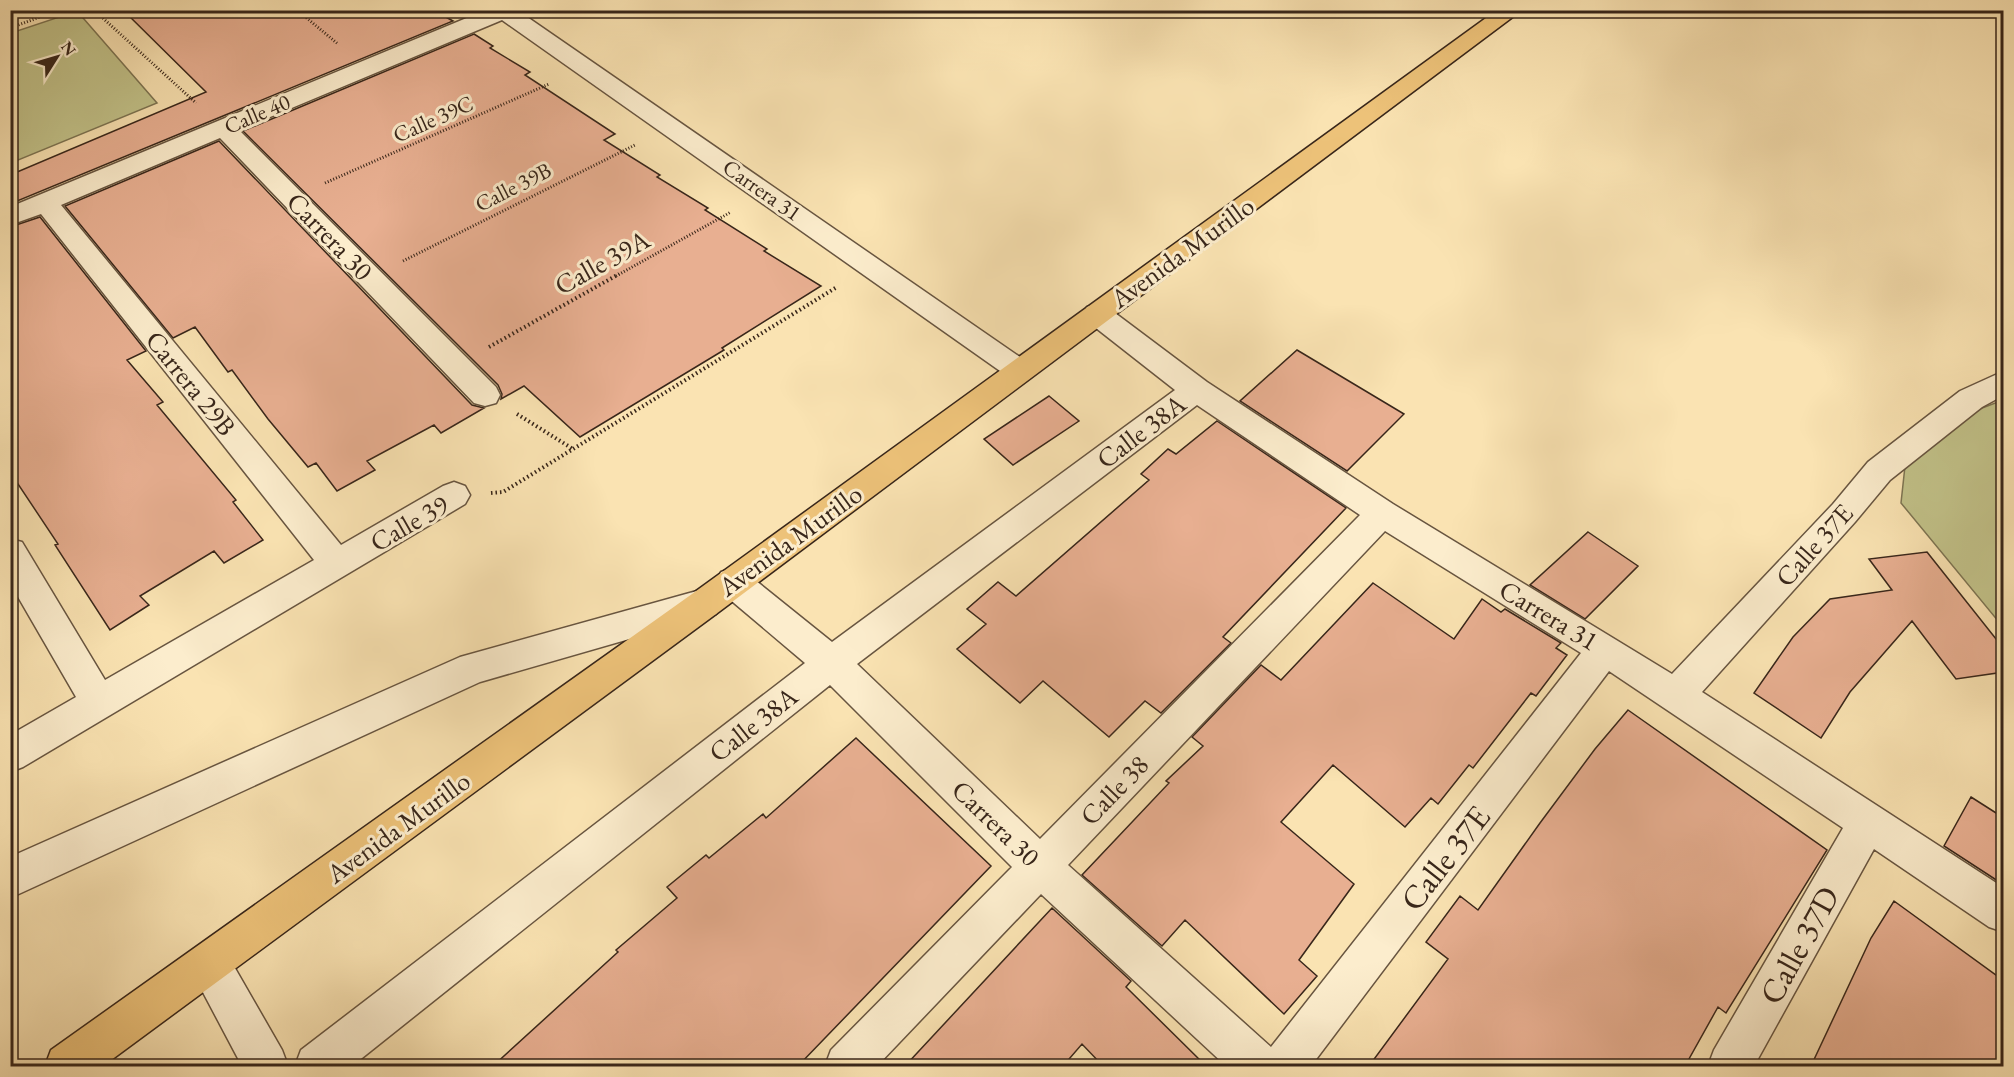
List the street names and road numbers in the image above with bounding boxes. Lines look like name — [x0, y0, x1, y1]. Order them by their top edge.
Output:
street label: Calle 40 — [220, 87, 295, 141]
street label: Calle 39C — [388, 89, 478, 149]
street label: Carrera 31 — [717, 153, 807, 227]
street label: Calle 39B — [470, 155, 556, 219]
street label: Carrera 30 — [279, 184, 381, 288]
street label: Avenida Murillo — [1102, 188, 1261, 317]
street label: Calle 39A — [548, 221, 656, 302]
street label: Carrera 29B — [138, 323, 244, 443]
street label: Calle 38A — [1089, 386, 1193, 476]
street label: Avenida Murillo — [710, 476, 869, 605]
street label: Calle 39 — [364, 487, 454, 559]
street label: Calle 37E — [1768, 496, 1860, 594]
street label: Carrera 31 — [1493, 572, 1605, 658]
street label: Calle 38A — [701, 678, 805, 770]
street label: Calle 38 — [1072, 747, 1156, 833]
street label: Avenida Murillo — [318, 763, 477, 892]
street label: Carrera 30 — [944, 772, 1048, 874]
street label: Calle 37E — [1390, 797, 1500, 919]
street label: Calle 37D — [1749, 878, 1849, 1012]

